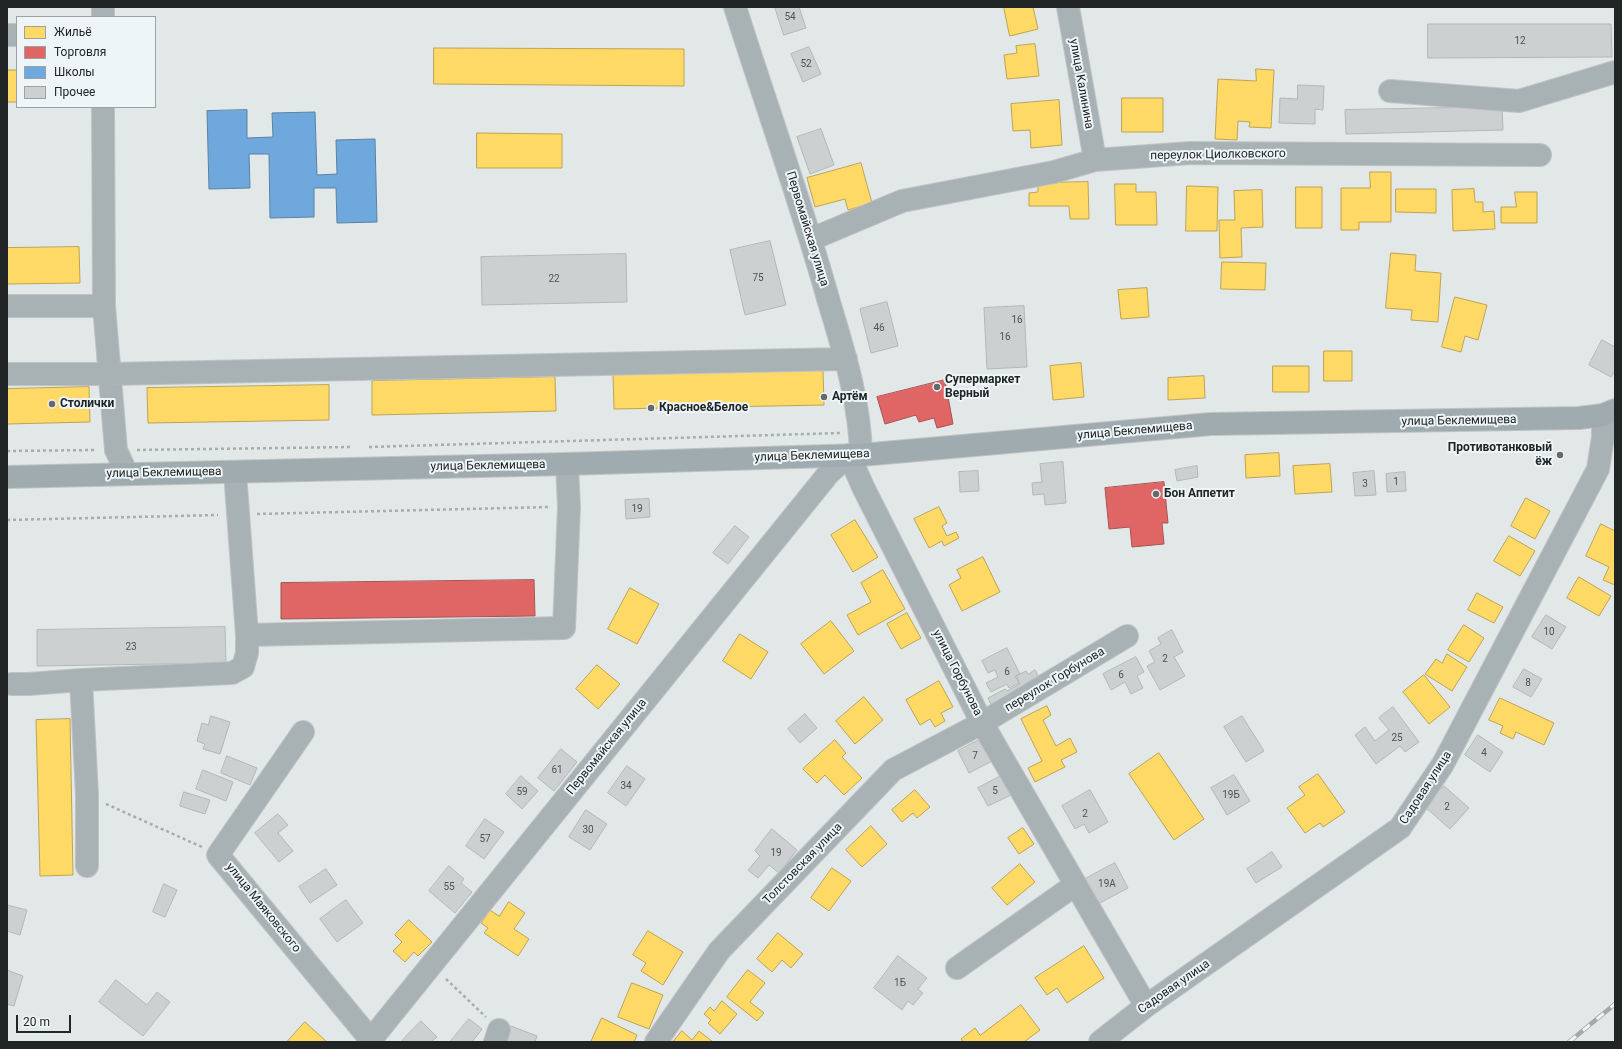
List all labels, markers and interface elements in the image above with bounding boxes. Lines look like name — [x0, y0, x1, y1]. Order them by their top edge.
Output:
house number: 54 — [784, 11, 796, 23]
legend — [16, 16, 156, 108]
text: Жильё — [54, 25, 92, 39]
house number: 12 — [1514, 35, 1526, 47]
street label: улица Калинина — [1066, 38, 1096, 130]
text: Торговля — [54, 45, 106, 59]
house number: 52 — [800, 58, 812, 70]
text: Школы — [54, 65, 95, 79]
text: Прочее — [54, 85, 95, 99]
street label: переулок Циолковского — [1150, 147, 1286, 163]
street label: Первомайская улица — [783, 170, 831, 288]
house number: 75 — [752, 272, 764, 284]
house number: 22 — [548, 273, 560, 285]
house number: 16 — [1011, 314, 1023, 326]
house number: 46 — [873, 322, 885, 334]
house number: 16 — [999, 331, 1011, 343]
place label: Супермаркет Верный — [945, 373, 1020, 401]
marker: Супермаркет Верный — [932, 382, 942, 392]
place label: Артём — [832, 390, 868, 404]
marker: Артём — [819, 392, 829, 402]
place label: Столички — [60, 397, 114, 411]
marker: Столички — [47, 399, 57, 409]
place label: Красное&Белое — [659, 401, 748, 415]
marker: Красное&Белое — [646, 403, 656, 413]
street label: улица Беклемищева — [1401, 413, 1517, 429]
street label: улица Беклемищева — [1077, 419, 1193, 443]
place label: Противотанковый ёж — [1448, 441, 1552, 469]
street label: улица Беклемищева — [754, 447, 870, 465]
marker: Противотанковый ёж — [1555, 450, 1565, 460]
street label: улица Беклемищева — [430, 458, 546, 474]
street label: улица Беклемищева — [106, 465, 222, 481]
house number: 1 — [1393, 476, 1399, 488]
house number: 3 — [1362, 478, 1368, 490]
place label: Бон Аппетит — [1164, 487, 1235, 501]
marker: Бон Аппетит — [1151, 489, 1161, 499]
house number: 19 — [631, 503, 643, 515]
house number: 10 — [1543, 626, 1555, 638]
street label: улица Горбунова — [929, 628, 985, 718]
house number: 23 — [125, 641, 137, 653]
street label: переулок Горбунова — [1003, 645, 1107, 715]
house number: 2 — [1162, 653, 1168, 665]
house number: 6 — [1004, 666, 1010, 678]
house number: 6 — [1118, 669, 1124, 681]
house number: 8 — [1525, 677, 1531, 689]
street label: Первомайская улица — [564, 696, 650, 798]
house number: 25 — [1391, 732, 1403, 744]
house number: 4 — [1481, 747, 1487, 759]
street label: Садовая улица — [1397, 749, 1455, 827]
house number: 7 — [972, 750, 978, 762]
house number: 61 — [551, 764, 563, 776]
house number: 34 — [620, 780, 632, 792]
house number: 5 — [992, 785, 998, 797]
house number: 59 — [516, 786, 528, 798]
house number: 19Б — [1222, 789, 1240, 801]
house number: 2 — [1444, 801, 1450, 813]
house number: 2 — [1082, 808, 1088, 820]
street label: Толстовская улица — [760, 820, 846, 908]
house number: 30 — [582, 824, 594, 836]
house number: 57 — [479, 833, 491, 845]
house number: 19 — [770, 847, 782, 859]
street label: улица Маяковского — [223, 860, 303, 956]
house number: 19А — [1098, 878, 1116, 890]
house number: 55 — [443, 881, 455, 893]
street label: Садовая улица — [1135, 957, 1213, 1017]
house number: 1Б — [894, 977, 906, 989]
scale bar — [18, 1007, 73, 1033]
text: 20 m — [23, 1015, 50, 1029]

